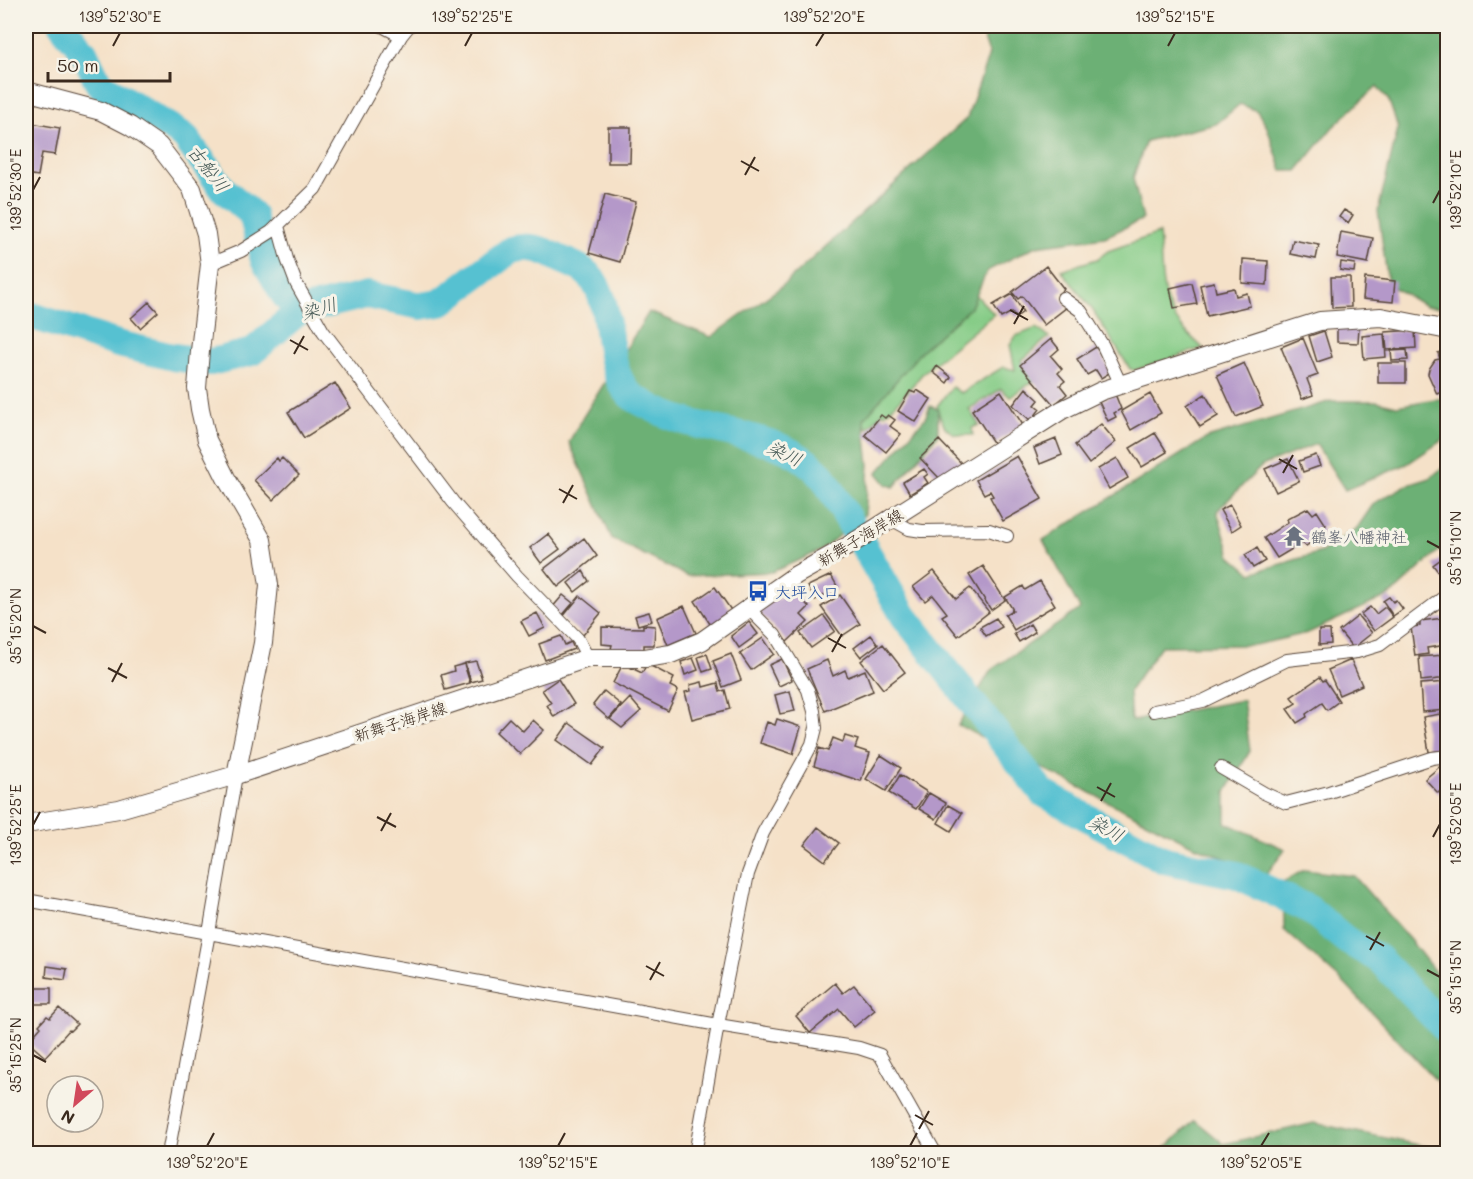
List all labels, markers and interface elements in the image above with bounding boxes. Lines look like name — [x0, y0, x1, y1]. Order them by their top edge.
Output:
text: 139°52'30"E — [79, 6, 162, 26]
text: 139°52'25"E — [431, 6, 513, 26]
text: 139°52'20"E — [783, 6, 865, 26]
text: 139°52'15"E — [1135, 6, 1215, 26]
scale bar — [48, 45, 170, 83]
text: 50 m — [57, 53, 99, 77]
water label: 古船川 — [183, 139, 235, 197]
text: 139°52'30"E — [5, 148, 25, 231]
text: 139°52'10"E — [1445, 149, 1465, 230]
water label: 染川 — [298, 291, 340, 325]
water label: 染川 — [764, 435, 806, 471]
street label: 新舞子海岸線 — [813, 503, 907, 571]
text: 35°15'10"N — [1445, 511, 1465, 585]
temple icon: 鶴峯八幡神社 — [1282, 524, 1306, 548]
place label: 鶴峯八幡神社 — [1311, 526, 1407, 547]
bus stop icon: 大坪入口 — [746, 579, 770, 603]
place label: 大坪入口 — [775, 581, 839, 602]
text: 35°15'20"N — [5, 588, 25, 664]
street label: 新舞子海岸線 — [351, 696, 449, 746]
text: 139°52'05"E — [1445, 782, 1465, 865]
text: 139°52'25"E — [5, 784, 25, 866]
water label: 染川 — [1085, 809, 1129, 847]
text: 35°15'15"N — [1445, 940, 1465, 1014]
text: 35°15'25"N — [5, 1017, 25, 1093]
north arrow — [45, 1074, 105, 1134]
text: N — [57, 1105, 78, 1130]
text: 139°52'20"E — [166, 1152, 248, 1172]
text: 139°52'15"E — [518, 1152, 598, 1172]
text: 139°52'10"E — [870, 1152, 951, 1172]
text: 139°52'05"E — [1220, 1152, 1303, 1172]

